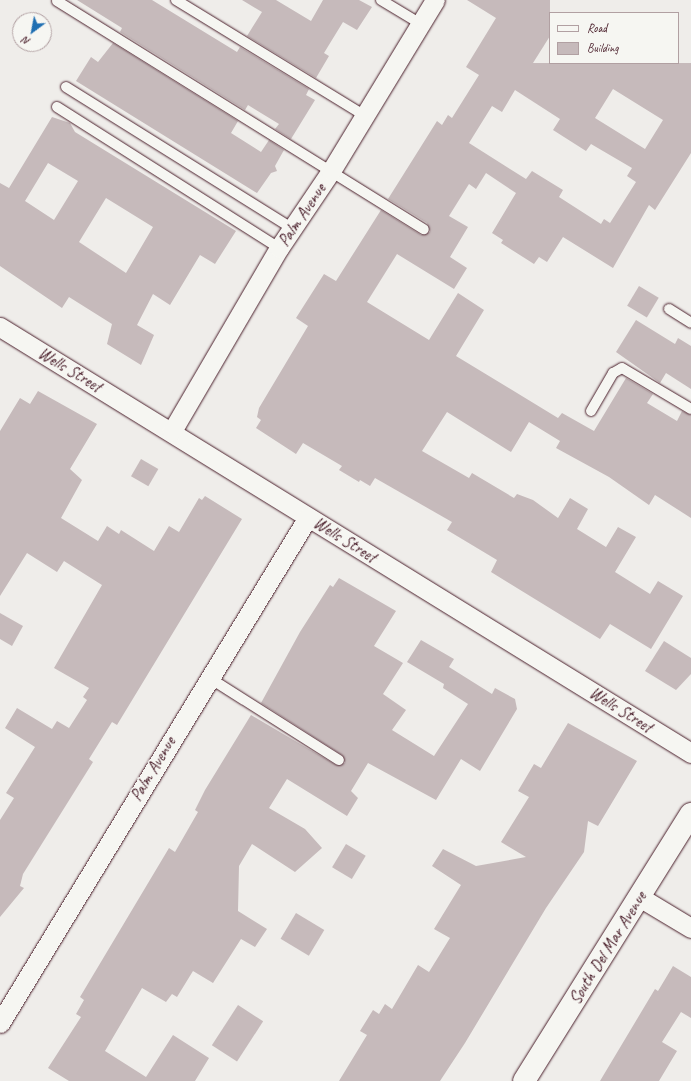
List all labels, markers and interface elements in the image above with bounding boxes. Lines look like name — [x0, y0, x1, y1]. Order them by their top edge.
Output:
north arrow — [12, 12, 52, 52]
legend — [549, 12, 679, 64]
text: Road — [587, 20, 607, 36]
text: N — [20, 34, 33, 49]
text: Building — [587, 40, 619, 56]
street label: Palm Avenue — [274, 180, 330, 250]
street label: Wells Street — [34, 343, 106, 397]
street label: Wells Street — [310, 513, 380, 567]
street label: Wells Street — [586, 683, 656, 737]
street label: Palm Avenue — [126, 733, 180, 805]
street label: South Del Mar Avenue — [565, 888, 651, 1008]

